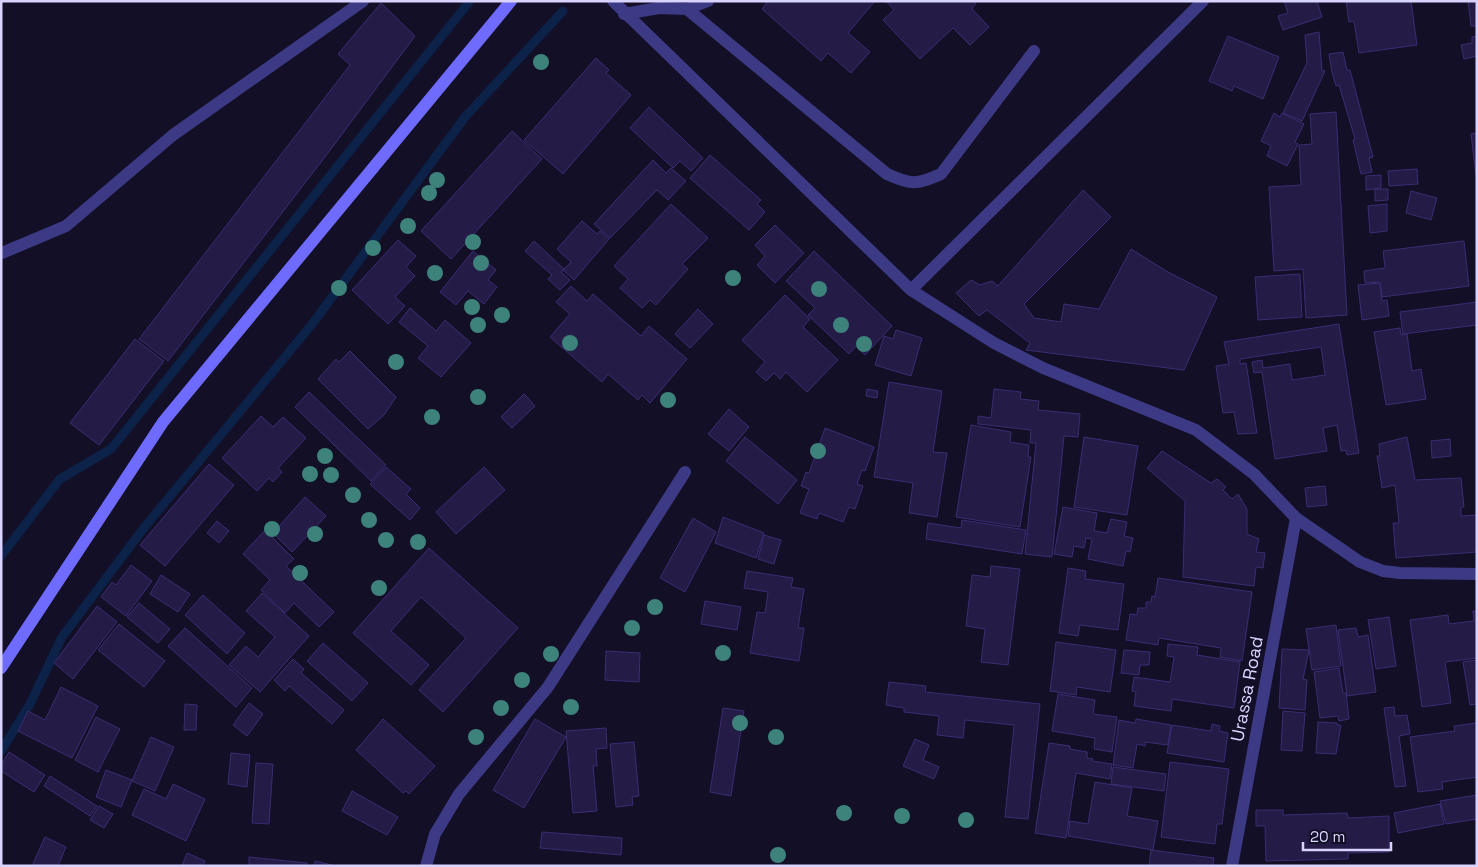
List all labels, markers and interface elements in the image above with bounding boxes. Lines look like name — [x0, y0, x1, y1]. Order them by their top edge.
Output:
street label: Urassa Road — [1225, 634, 1268, 744]
scale bar — [1303, 820, 1390, 852]
text: 20 m — [1310, 827, 1345, 846]

